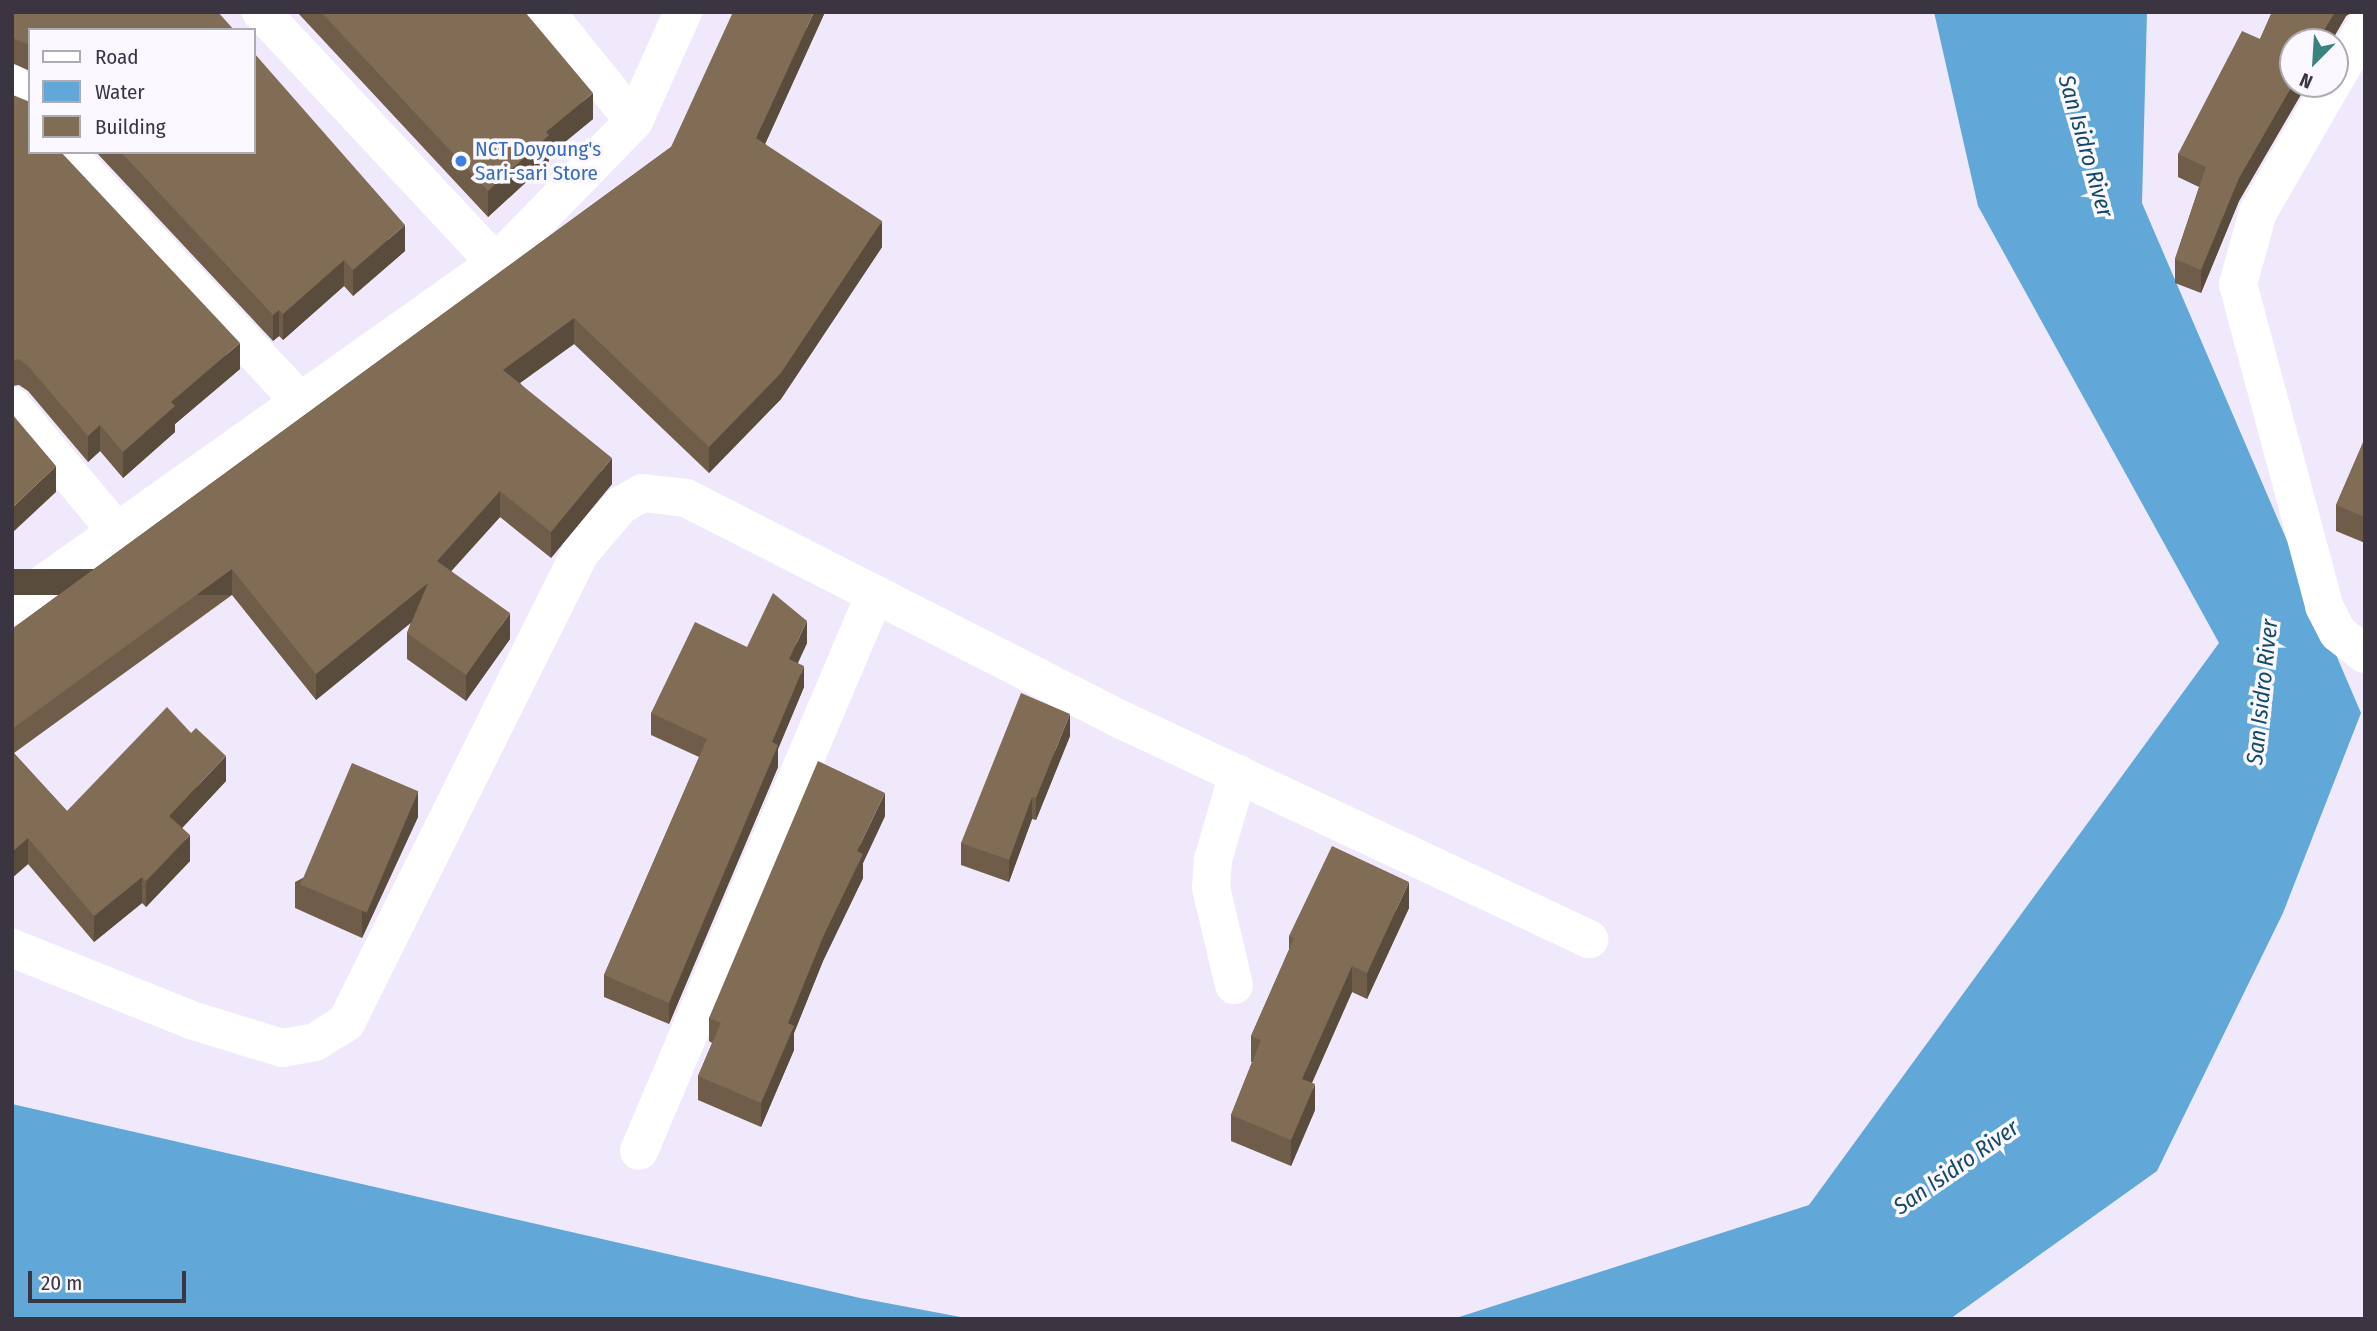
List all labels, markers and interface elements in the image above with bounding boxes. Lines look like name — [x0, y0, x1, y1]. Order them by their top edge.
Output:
legend — [28, 28, 256, 154]
north arrow — [2279, 28, 2349, 98]
text: Road — [95, 44, 139, 70]
text: N — [2296, 68, 2316, 94]
water label: San Isidro River — [2053, 72, 2119, 220]
text: Water — [95, 79, 145, 105]
text: Building — [95, 114, 166, 140]
place label: NCT Doyoung's Sari-sari Store — [475, 136, 601, 186]
marker: NCT Doyoung's Sari-sari Store — [453, 153, 469, 169]
water label: San Isidro River — [2241, 618, 2283, 766]
water label: San Isidro River — [1888, 1114, 2024, 1220]
scale bar — [32, 1258, 189, 1302]
text: 20 m — [41, 1270, 82, 1296]

